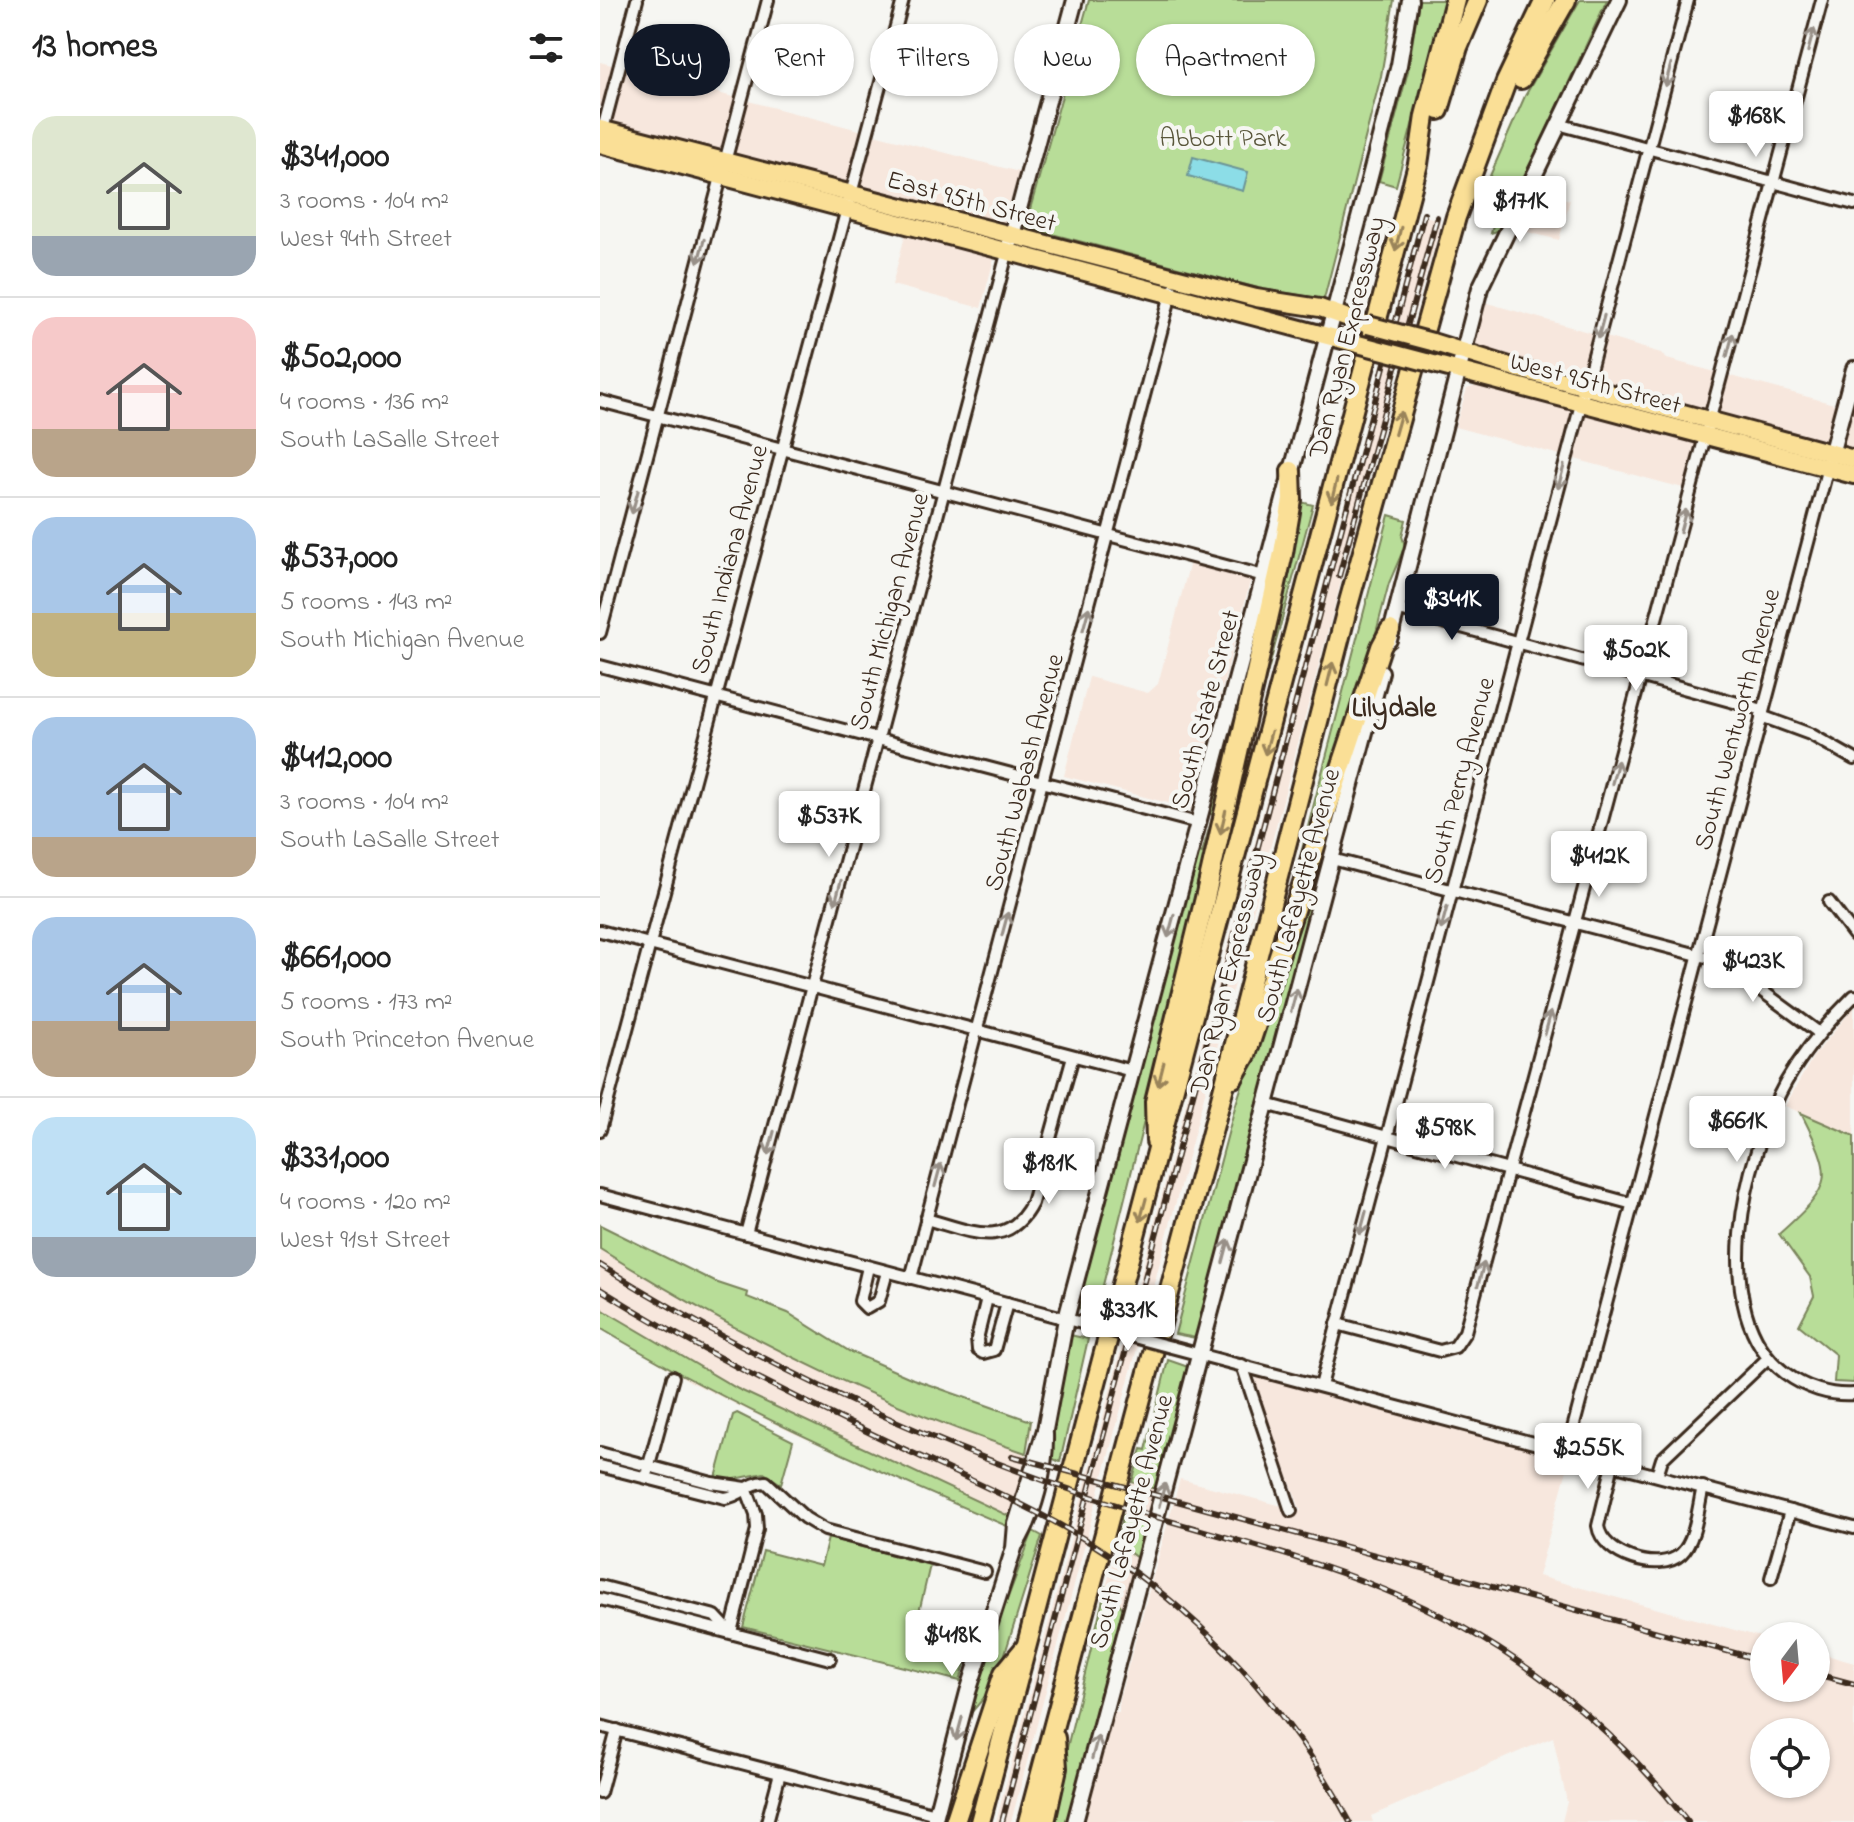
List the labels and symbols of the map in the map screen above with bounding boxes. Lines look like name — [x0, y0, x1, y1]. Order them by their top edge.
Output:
one-way arrow — [1805, 27, 1820, 53]
one-way arrow — [1660, 62, 1675, 88]
pin: $168K — [1700, 91, 1812, 159]
park label: Abbott Park — [1159, 121, 1287, 159]
street label: East 95th Street — [882, 162, 1060, 244]
pin: $171K — [1464, 176, 1576, 244]
street label: Dan Ryan Expressway — [1300, 213, 1397, 464]
one-way arrow — [1390, 226, 1405, 252]
one-way arrow — [693, 238, 708, 264]
one-way arrow — [1593, 313, 1608, 339]
one-way arrow — [1723, 333, 1738, 359]
street label: West 95th Street — [1505, 344, 1685, 426]
one-way arrow — [1392, 410, 1407, 436]
street label: South Indiana Avenue — [682, 441, 780, 679]
one-way arrow — [1553, 464, 1568, 490]
one-way arrow — [1325, 478, 1340, 504]
street label: South Michigan Avenue — [841, 488, 941, 735]
one-way arrow — [626, 489, 641, 515]
one-way arrow — [1676, 508, 1691, 534]
pin: $341K — [1396, 574, 1508, 642]
street label: South Wentworth Avenue — [1686, 584, 1792, 855]
one-way arrow — [1080, 606, 1095, 632]
street label: South State Street — [1162, 606, 1252, 813]
pin: $502K — [1580, 625, 1692, 693]
street label: South Wabash Avenue — [976, 649, 1076, 896]
one-way arrow — [1324, 661, 1339, 687]
street label: South Perry Avenue — [1415, 673, 1507, 888]
district label: Lilydale — [1352, 689, 1438, 730]
one-way arrow — [1259, 729, 1274, 755]
one-way arrow — [1609, 759, 1624, 785]
street label: South Lafayette Avenue — [1248, 764, 1352, 1027]
pin: $537K — [773, 791, 885, 859]
one-way arrow — [1215, 808, 1230, 834]
pin: $412K — [1543, 831, 1655, 899]
street label: Dan Ryan Expressway — [1181, 849, 1278, 1100]
one-way arrow — [829, 878, 844, 904]
one-way arrow — [1436, 905, 1451, 930]
one-way arrow — [998, 912, 1013, 938]
one-way arrow — [1162, 912, 1177, 938]
pin: $423K — [1697, 936, 1809, 1004]
one-way arrow — [1287, 988, 1302, 1014]
one-way arrow — [1541, 1010, 1556, 1036]
one-way arrow — [1153, 1061, 1168, 1087]
pin: $661K — [1681, 1096, 1793, 1164]
pin: $598K — [1389, 1103, 1501, 1171]
one-way arrow — [762, 1130, 777, 1155]
pin: $181K — [993, 1138, 1105, 1206]
one-way arrow — [931, 1163, 946, 1189]
one-way arrow — [1135, 1197, 1150, 1223]
one-way arrow — [1355, 1210, 1370, 1236]
one-way arrow — [1219, 1239, 1234, 1265]
one-way arrow — [1474, 1262, 1489, 1288]
pin: $331K — [1072, 1285, 1184, 1353]
street label: South Lafayette Avenue — [1081, 1390, 1185, 1653]
pin: $255K — [1532, 1423, 1644, 1491]
one-way arrow — [1156, 1483, 1171, 1509]
pin: $418K — [896, 1610, 1008, 1678]
north arrow — [1750, 1622, 1830, 1702]
one-way arrow — [950, 1716, 965, 1742]
one-way arrow — [1089, 1734, 1104, 1760]

